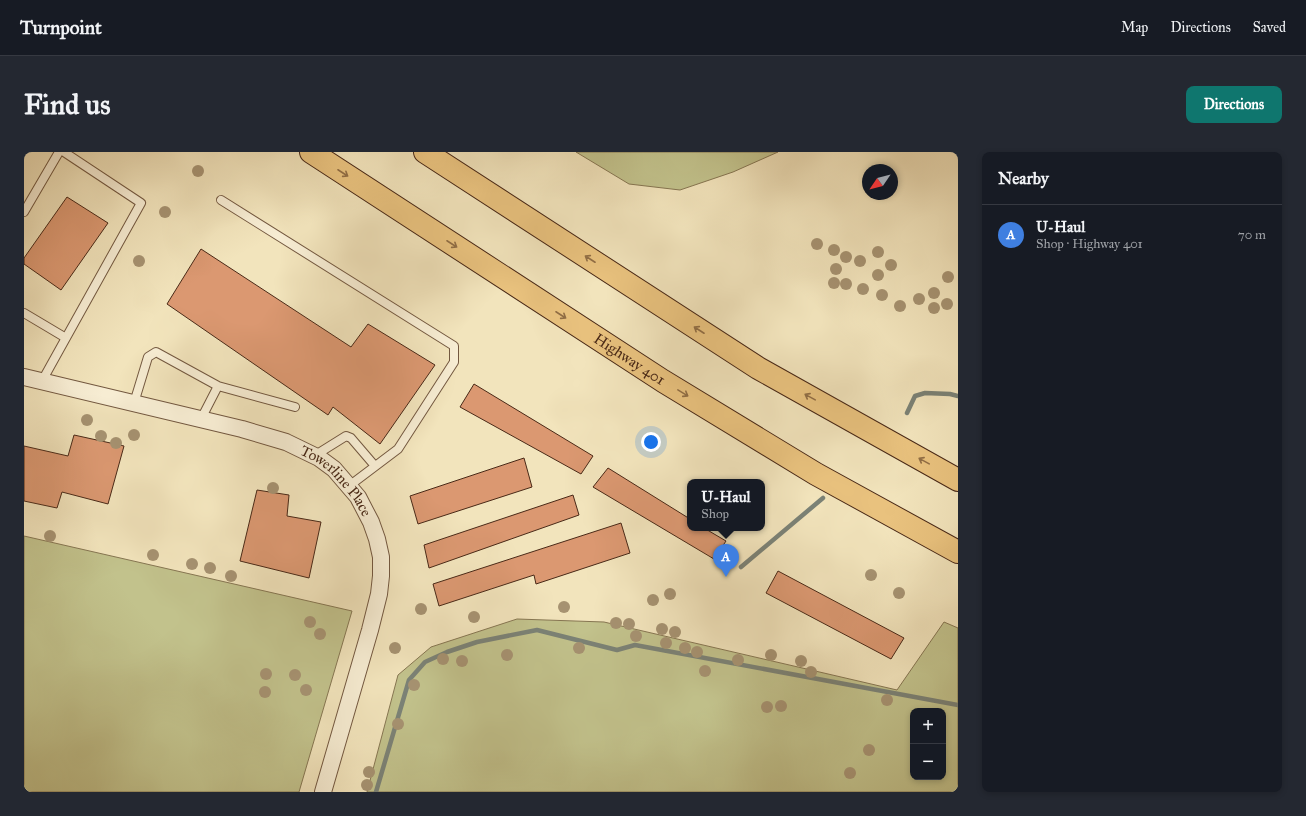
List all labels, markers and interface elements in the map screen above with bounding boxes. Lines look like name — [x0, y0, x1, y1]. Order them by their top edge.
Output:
text: Turnpoint — [20, 16, 102, 39]
text: Map — [1121, 19, 1148, 36]
text: Directions — [1170, 19, 1231, 36]
text: Saved — [1253, 19, 1286, 36]
button: Directions — [1186, 86, 1282, 123]
text: Find us — [24, 87, 110, 122]
north arrow — [862, 164, 898, 200]
text: Nearby — [998, 168, 1049, 189]
one-way arrow — [337, 169, 348, 177]
text: U-Haul — [1036, 218, 1085, 236]
text: A — [1007, 227, 1015, 243]
text: 70 m — [1238, 227, 1266, 243]
text: Shop · Highway 401 — [1036, 236, 1143, 252]
one-way arrow — [446, 240, 457, 248]
one-way arrow — [585, 255, 596, 263]
one-way arrow — [555, 311, 566, 319]
one-way arrow — [694, 326, 705, 334]
street label: Highway 401 — [591, 329, 669, 389]
one-way arrow — [677, 388, 688, 397]
one-way arrow — [805, 393, 817, 401]
your location — [641, 432, 661, 452]
street label: Towerline Place — [298, 441, 375, 519]
one-way arrow — [918, 456, 930, 464]
popup — [687, 479, 765, 531]
text: U-Haul — [701, 488, 751, 506]
text: Shop — [701, 506, 729, 522]
pin: A — [713, 544, 739, 577]
map controls — [910, 708, 946, 780]
button: + — [910, 708, 946, 744]
button: − — [910, 744, 946, 780]

